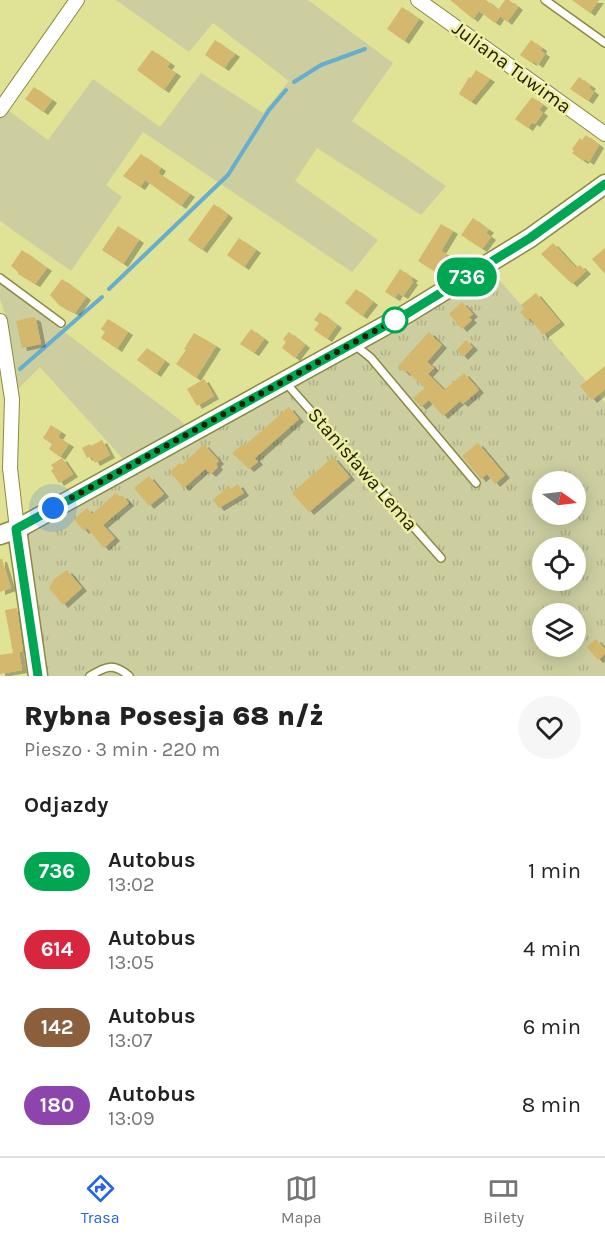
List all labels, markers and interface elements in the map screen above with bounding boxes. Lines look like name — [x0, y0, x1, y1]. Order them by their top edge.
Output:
street label: Juliana Tuwima — [448, 17, 576, 118]
line badge: 736 — [432, 258, 502, 296]
text: 736 — [449, 265, 485, 289]
unlabelled marker — [382, 307, 408, 333]
street label: Stanisława Lema — [303, 403, 422, 536]
north arrow — [532, 471, 586, 525]
map controls — [532, 471, 586, 657]
your location — [38, 493, 68, 523]
button: locate — [532, 537, 586, 591]
button: layers — [532, 603, 586, 657]
button: heart — [518, 696, 581, 759]
text: Rybna Posesja 68 n/ż — [24, 699, 324, 732]
text: Pieszo · 3 min · 220 m — [24, 738, 220, 761]
text: Odjazdy — [24, 792, 108, 818]
text: Autobus — [108, 847, 196, 873]
text: 1 min — [528, 858, 581, 884]
text: 736 — [39, 859, 75, 883]
text: 13:02 — [108, 873, 155, 896]
text: Autobus — [108, 925, 196, 951]
text: 4 min — [523, 936, 581, 962]
text: 614 — [41, 937, 73, 961]
text: 13:05 — [108, 951, 154, 974]
text: Autobus — [108, 1003, 196, 1029]
text: 6 min — [523, 1014, 581, 1040]
text: 142 — [41, 1015, 73, 1039]
text: 13:07 — [108, 1029, 152, 1052]
text: Autobus — [108, 1081, 196, 1107]
text: 8 min — [522, 1092, 581, 1118]
text: 180 — [40, 1093, 74, 1117]
text: 13:09 — [108, 1107, 155, 1130]
tab: Trasa — [81, 1172, 119, 1227]
tab: Mapa — [281, 1172, 322, 1227]
tab: Bilety — [483, 1172, 524, 1227]

